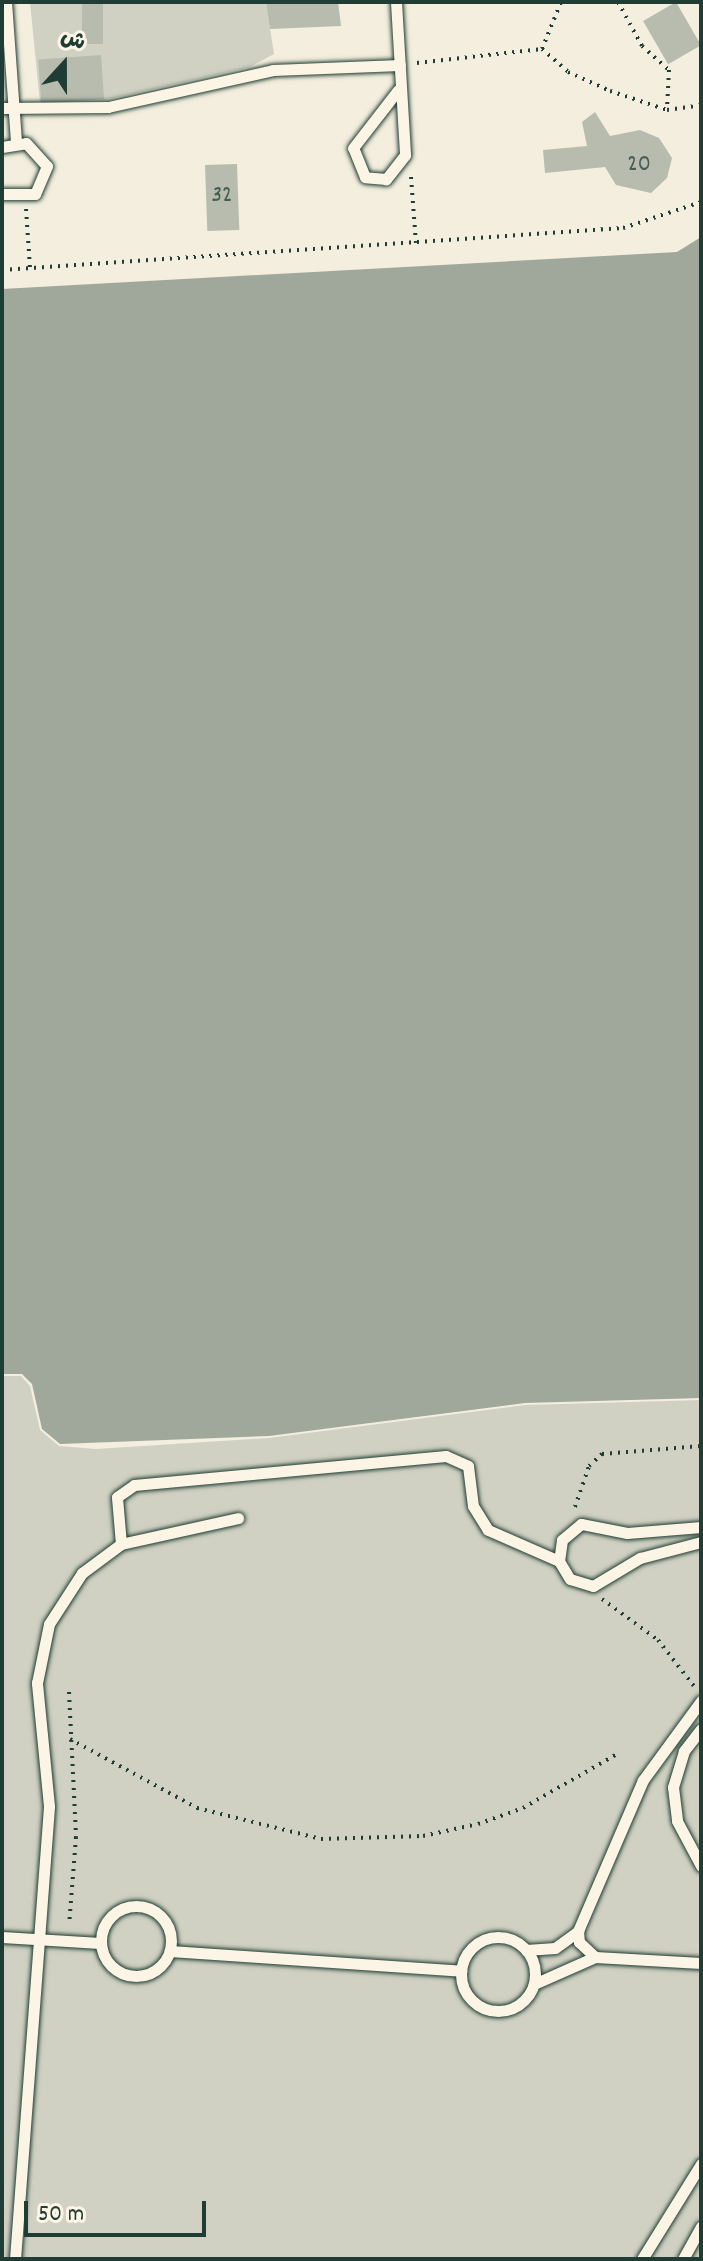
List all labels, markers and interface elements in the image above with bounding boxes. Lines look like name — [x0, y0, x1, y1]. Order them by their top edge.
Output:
text: ش — [56, 22, 90, 60]
north arrow — [24, 24, 104, 104]
house number: 20 — [627, 152, 651, 180]
house number: 32 — [211, 183, 233, 211]
scale bar — [28, 2185, 210, 2235]
text: 50 m — [38, 2198, 84, 2232]

